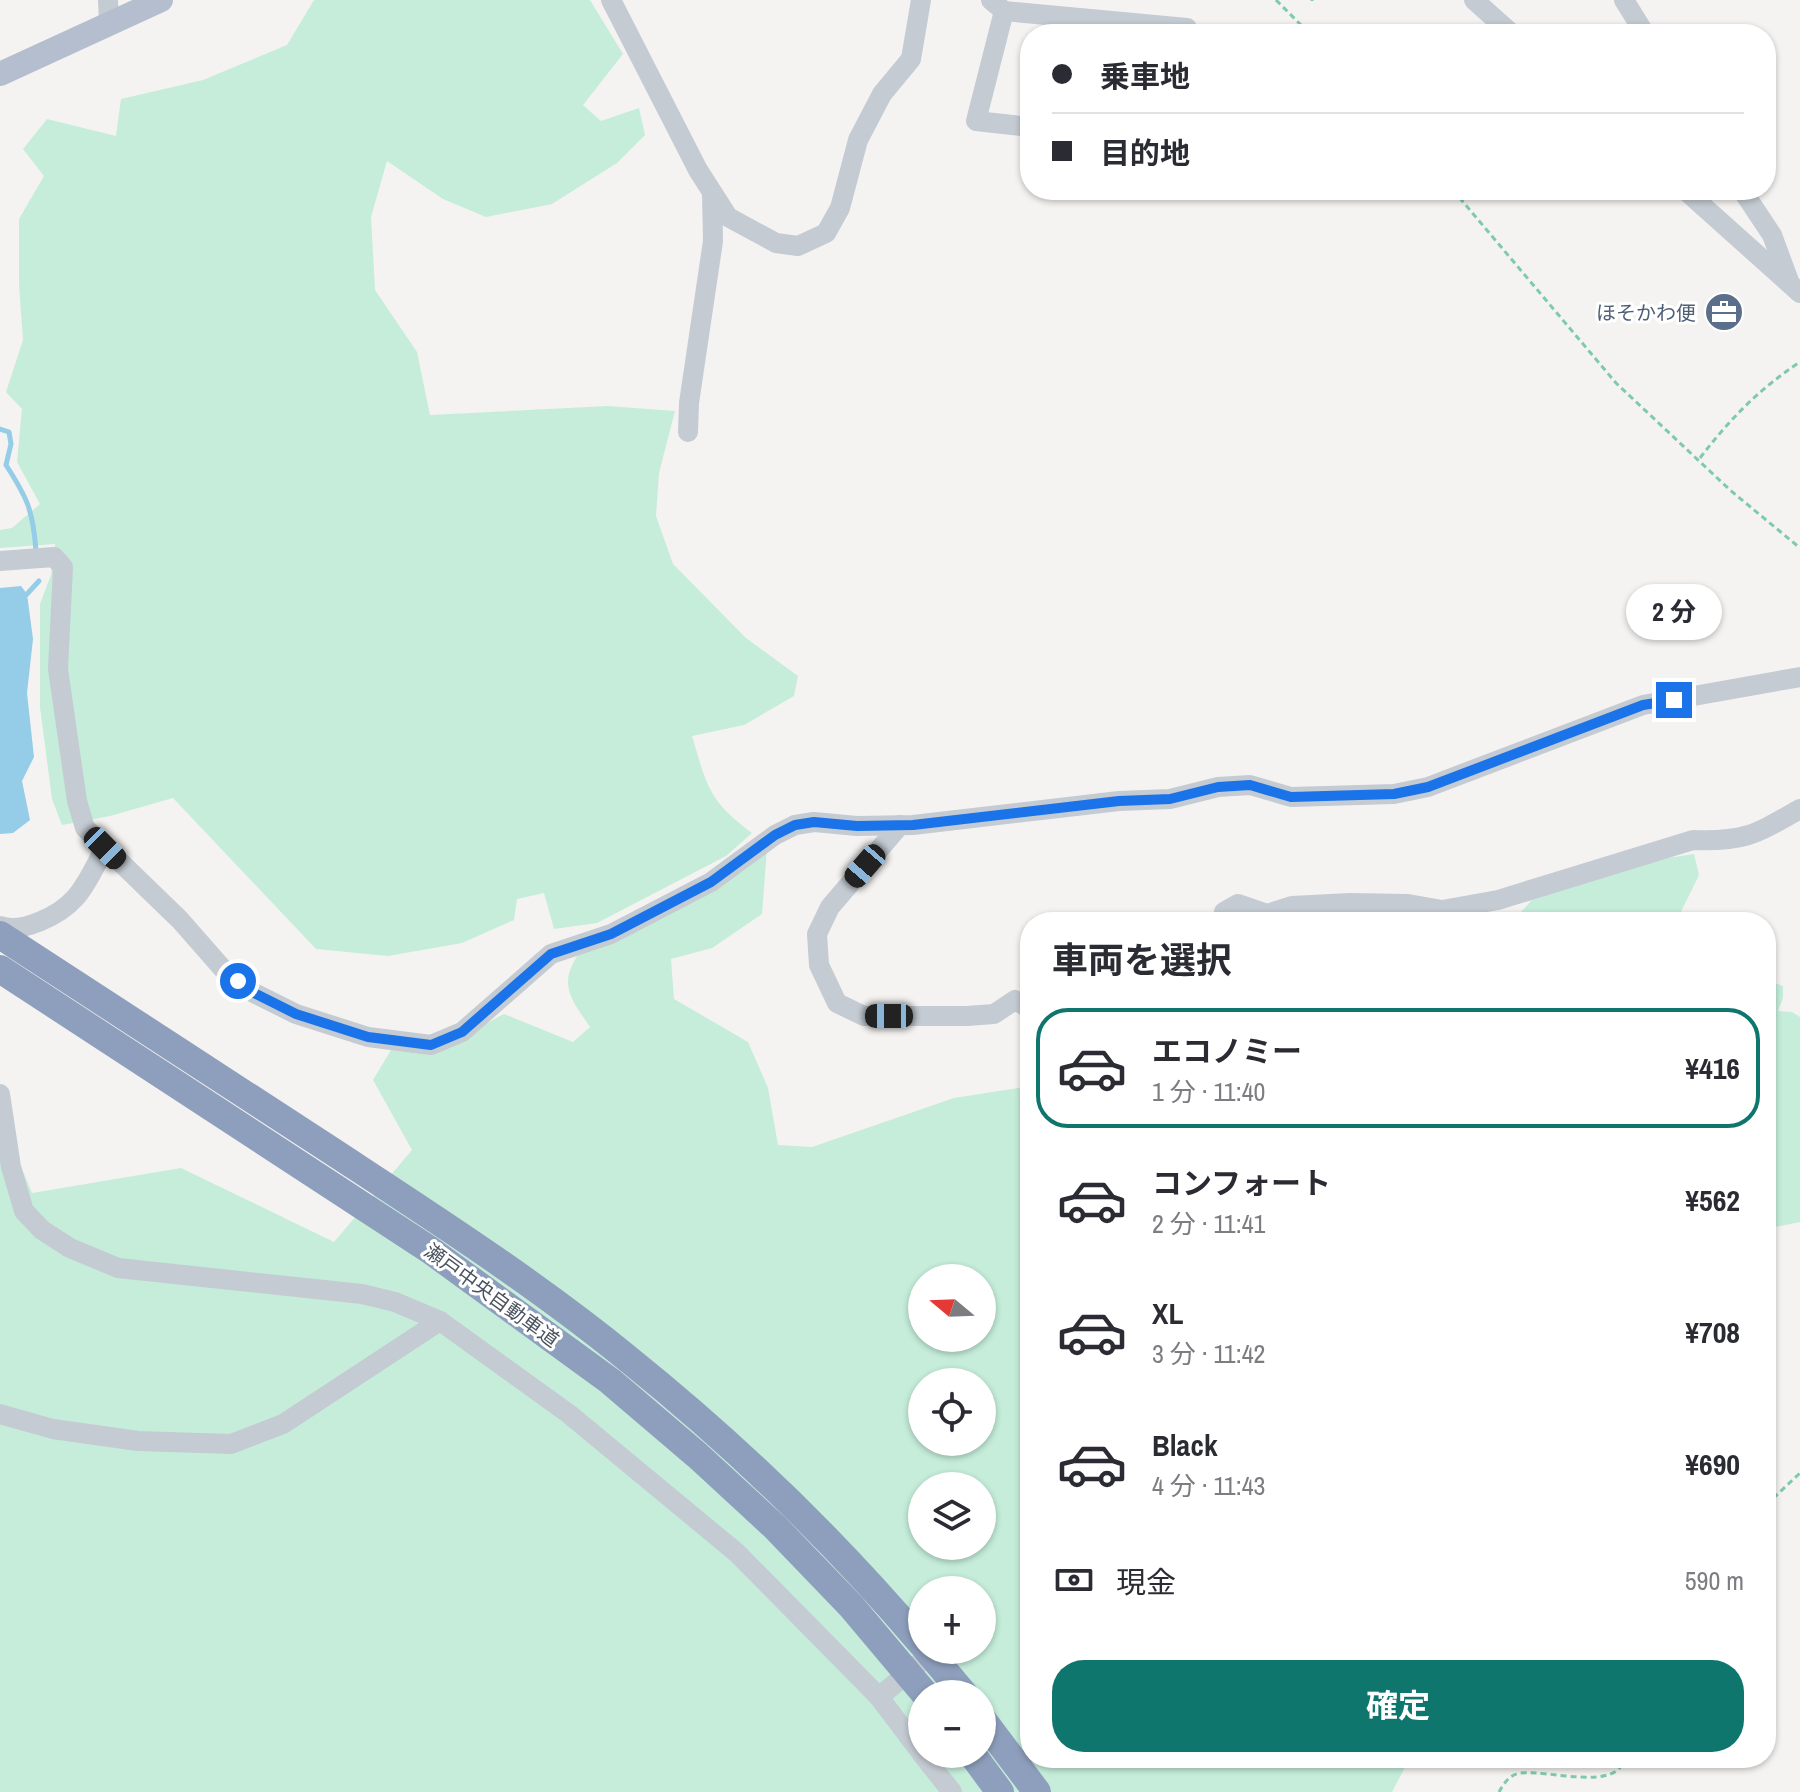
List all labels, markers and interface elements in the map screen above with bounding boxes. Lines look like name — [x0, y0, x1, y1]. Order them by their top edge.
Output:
text: 乗車地 — [1100, 56, 1190, 96]
text: 目的地 — [1100, 133, 1190, 173]
office icon: ほそかわ便 — [1703, 291, 1745, 333]
place label: ほそかわ便 — [1596, 299, 1696, 326]
callout: 2 分 — [1626, 584, 1722, 640]
text: 2 分 — [1652, 594, 1696, 629]
route end — [1656, 682, 1692, 718]
car — [80, 823, 130, 873]
car — [840, 840, 890, 892]
text: 車両を選択 — [1052, 936, 1232, 984]
route start — [220, 963, 256, 999]
car — [865, 1004, 913, 1028]
text: エコノミー — [1152, 1031, 1302, 1071]
icon: car — [1056, 1032, 1128, 1104]
text: ¥416 — [1685, 1048, 1740, 1088]
text: 1 分 · 11:40 — [1152, 1074, 1265, 1109]
text: コンフォート — [1152, 1163, 1331, 1203]
icon: car — [1056, 1164, 1128, 1236]
text: ¥562 — [1685, 1180, 1740, 1220]
text: 2 分 · 11:41 — [1152, 1206, 1265, 1241]
street label: 瀬戸中央自動車道 — [419, 1237, 565, 1353]
north arrow — [908, 1264, 996, 1352]
map controls — [908, 1264, 996, 1768]
text: XL — [1152, 1293, 1183, 1333]
icon: car — [1056, 1296, 1128, 1368]
text: ¥708 — [1685, 1312, 1740, 1352]
text: 3 分 · 11:42 — [1152, 1336, 1265, 1371]
button: locate — [908, 1368, 996, 1456]
text: Black — [1152, 1425, 1218, 1465]
icon: car — [1056, 1428, 1128, 1500]
text: ¥690 — [1685, 1444, 1740, 1484]
text: 4 分 · 11:43 — [1152, 1468, 1265, 1503]
button: layers — [908, 1472, 996, 1560]
icon: cash — [1052, 1558, 1096, 1602]
text: 現金 — [1116, 1562, 1176, 1602]
text: 590 m — [1685, 1563, 1744, 1598]
button: + — [908, 1576, 996, 1664]
button: 確定 — [1052, 1660, 1744, 1752]
button: − — [908, 1680, 996, 1768]

